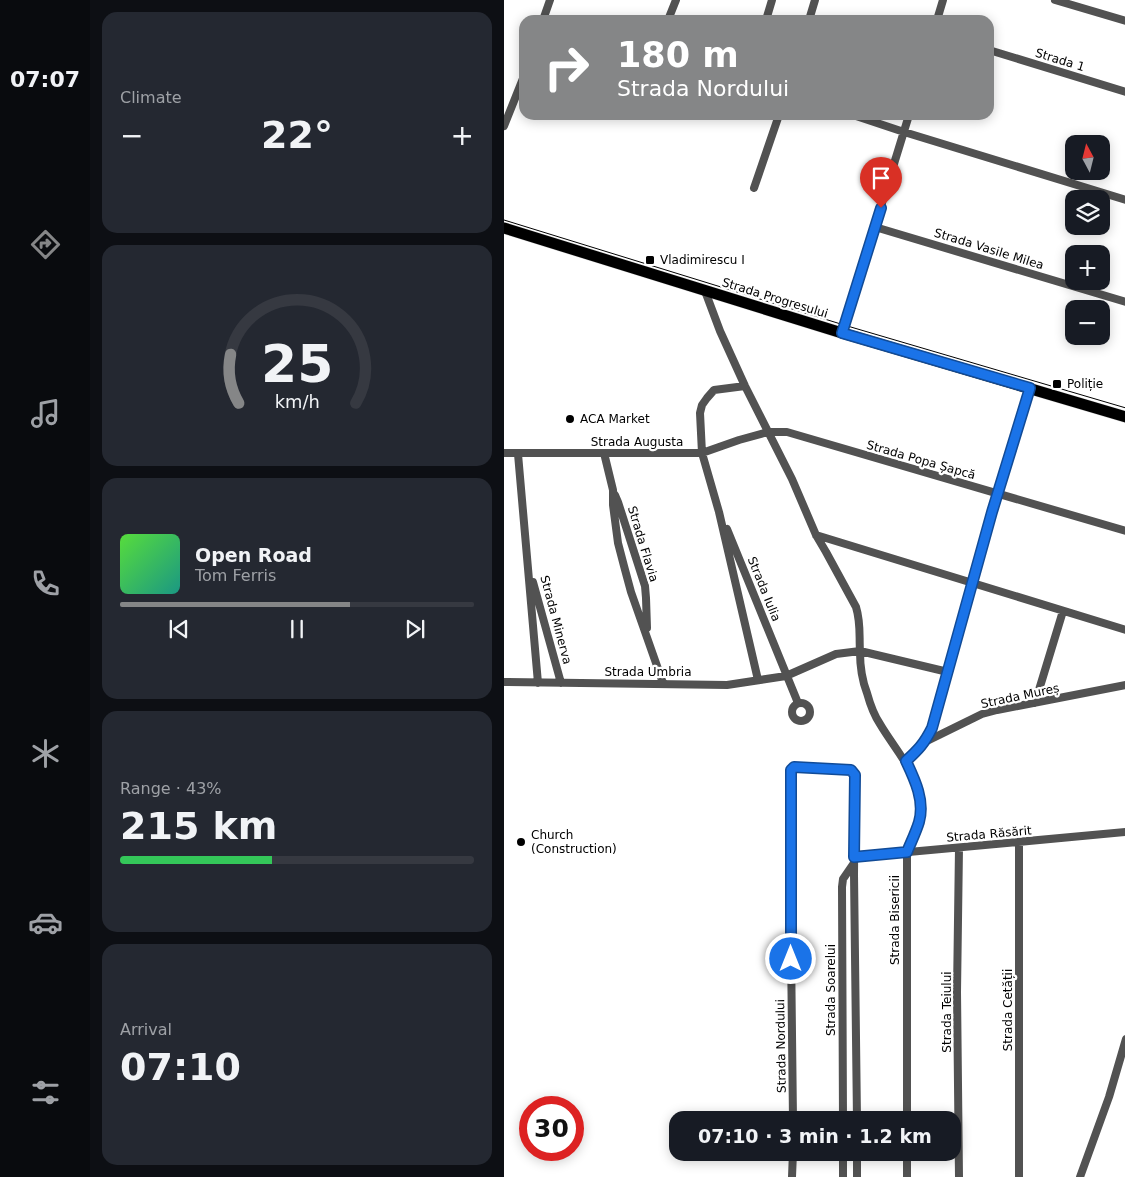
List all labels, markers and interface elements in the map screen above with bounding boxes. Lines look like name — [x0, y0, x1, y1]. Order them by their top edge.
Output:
icon: right — [534, 35, 599, 100]
text: 180 m — [617, 35, 739, 75]
street label: Strada 1 — [1034, 46, 1086, 74]
text: 07:07 — [10, 67, 80, 92]
text: Strada Nordului — [617, 76, 789, 101]
text: Climate — [120, 88, 182, 107]
text: 22° — [261, 113, 333, 157]
text: − — [120, 119, 143, 152]
text: + — [451, 119, 474, 152]
north arrow — [1065, 135, 1110, 180]
map controls — [1065, 135, 1110, 345]
pin — [860, 157, 902, 208]
icon: arrive — [867, 164, 895, 192]
button: layers — [1065, 190, 1110, 235]
street label: Strada Vasile Milea — [932, 226, 1046, 272]
icon: directions — [28, 227, 63, 262]
button: + — [1065, 245, 1110, 290]
place label: Vladimirescu I — [660, 253, 745, 267]
marker: Vladimirescu I — [644, 254, 656, 266]
street label: Strada Progresului — [720, 275, 830, 321]
button: − — [1065, 300, 1110, 345]
text: 25 — [261, 334, 333, 394]
place label: Poliție — [1067, 377, 1103, 391]
marker: Poliție — [1051, 378, 1063, 390]
text: km/h — [274, 391, 320, 412]
icon: music — [28, 396, 63, 431]
place label: ACA Market — [580, 412, 650, 426]
marker: ACA Market — [564, 413, 576, 425]
street label: Strada Augusta — [591, 435, 683, 449]
street label: Strada Popa Șapcă — [865, 438, 977, 482]
street label: Strada Flavia — [625, 504, 661, 584]
text: Open Road — [195, 544, 312, 566]
street label: Strada Iulia — [745, 555, 783, 623]
icon: phone — [28, 566, 63, 601]
text: Tom Ferris — [195, 566, 276, 585]
street label: Strada Minerva — [537, 574, 575, 666]
icon: previous — [165, 615, 193, 643]
icon: pause — [283, 615, 311, 643]
icon: next — [401, 615, 429, 643]
street label: Strada Umbria — [604, 665, 692, 679]
street label: Strada Mureș — [980, 681, 1060, 711]
icon: climate — [28, 736, 63, 771]
text: Range · 43% — [120, 779, 222, 798]
text: 215 km — [120, 804, 277, 848]
street label: Strada Răsărit — [946, 823, 1033, 845]
place label: Church (Construction) — [531, 828, 617, 856]
marker: Church (Construction) — [515, 836, 527, 848]
street label: Strada Bisericii — [888, 875, 902, 965]
icon: car — [28, 905, 63, 940]
position arrow — [764, 932, 816, 984]
street label: Strada Soarelui — [824, 944, 838, 1036]
street label: Strada Cetății — [1001, 969, 1015, 1051]
street label: Strada Teiului — [940, 971, 954, 1053]
street label: Strada Nordului — [773, 999, 789, 1093]
text: Arrival — [120, 1020, 172, 1039]
text: 07:10 — [120, 1045, 241, 1089]
icon: filters — [28, 1075, 63, 1110]
speed limit sign: 30 — [519, 1096, 584, 1161]
text: 07:10 · 3 min · 1.2 km — [698, 1125, 932, 1147]

